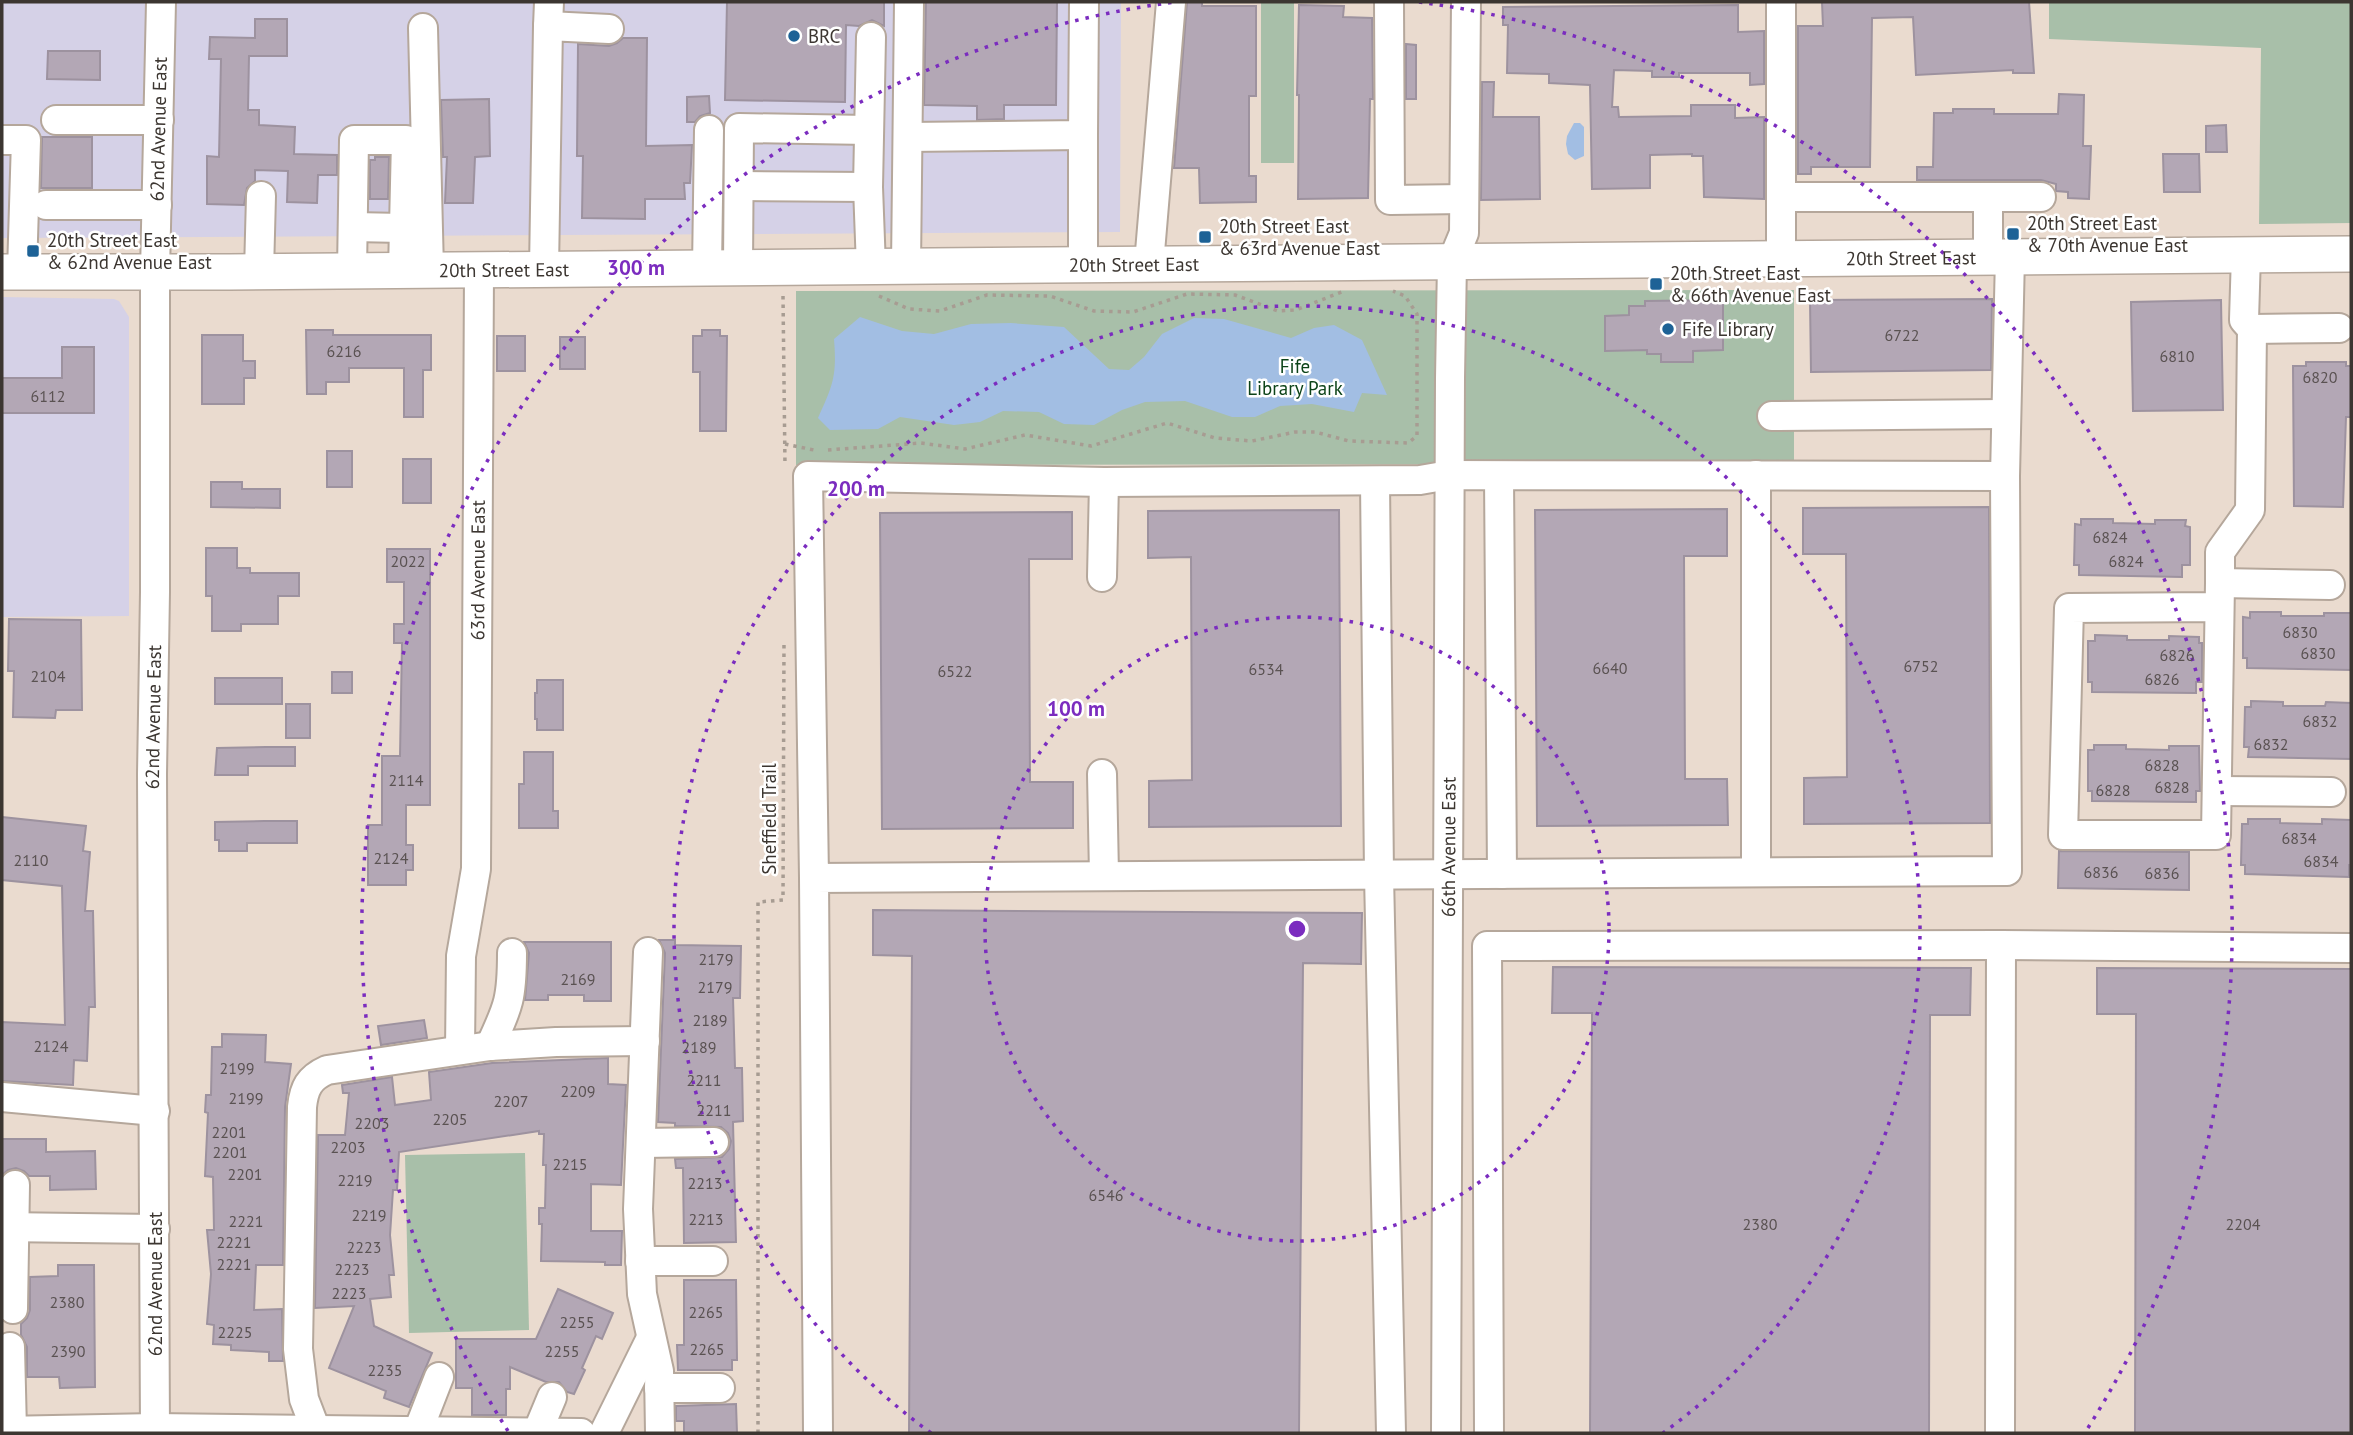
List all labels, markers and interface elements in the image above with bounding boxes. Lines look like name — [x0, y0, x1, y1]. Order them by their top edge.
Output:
place label: BRC — [808, 24, 841, 48]
marker: BRC — [786, 28, 802, 44]
street label: 62nd Avenue East — [145, 56, 172, 201]
place label: 20th Street East & 70th Avenue East — [2027, 211, 2189, 257]
place label: 20th Street East & 63rd Avenue East — [1219, 214, 1380, 260]
marker: 20th Street East & 70th Avenue East — [2005, 226, 2021, 242]
place label: 20th Street East & 62nd Avenue East — [47, 228, 212, 274]
marker: 20th Street East & 63rd Avenue East — [1197, 229, 1213, 245]
marker: 20th Street East & 62nd Avenue East — [25, 243, 41, 259]
street label: 20th Street East — [1846, 245, 1977, 270]
street label: 20th Street East — [1069, 252, 1200, 277]
text: 300 m — [607, 254, 665, 281]
street label: 20th Street East — [439, 257, 570, 282]
place label: 20th Street East & 66th Avenue East — [1670, 261, 1832, 307]
marker: 20th Street East & 66th Avenue East — [1648, 276, 1664, 292]
place label: Fife Library — [1682, 317, 1774, 341]
marker: Fife Library — [1660, 321, 1676, 337]
house number: 6722 — [1885, 325, 1919, 345]
house number: 6216 — [327, 341, 361, 361]
house number: 6810 — [2160, 346, 2195, 366]
park label: Fife Library Park — [1247, 354, 1343, 400]
house number: 6820 — [2303, 367, 2338, 387]
house number: 6112 — [31, 386, 65, 406]
text: 200 m — [827, 475, 885, 502]
street label: 63rd Avenue East — [465, 499, 490, 641]
house number: 6824 — [2093, 527, 2128, 547]
house number: 2022 — [391, 551, 425, 571]
house number: 6824 — [2109, 551, 2144, 571]
house number: 6830 — [2283, 622, 2318, 642]
house number: 6830 — [2301, 643, 2336, 663]
street label: 62nd Avenue East — [140, 644, 166, 789]
house number: 6826 — [2160, 645, 2194, 665]
house number: 6752 — [1904, 656, 1938, 676]
house number: 6640 — [1593, 658, 1628, 678]
house number: 6534 — [1249, 659, 1284, 679]
house number: 6522 — [938, 661, 972, 681]
house number: 2104 — [31, 666, 66, 686]
house number: 6826 — [2145, 669, 2179, 689]
text: 100 m — [1047, 695, 1105, 722]
house number: 6832 — [2303, 711, 2337, 731]
house number: 6832 — [2254, 734, 2288, 754]
house number: 6828 — [2145, 755, 2179, 775]
street label: Sheffield Trail — [757, 763, 781, 875]
house number: 2114 — [389, 770, 424, 790]
street label: 66th Avenue East — [1436, 776, 1460, 917]
house number: 6828 — [2155, 777, 2189, 797]
house number: 6828 — [2096, 780, 2130, 800]
house number: 6834 — [2282, 828, 2317, 848]
house number: 2124 — [374, 848, 409, 868]
house number: 2110 — [14, 850, 49, 870]
house number: 6834 — [2304, 851, 2339, 871]
house number: 6836 — [2084, 862, 2118, 882]
house number: 6836 — [2145, 863, 2179, 883]
centre of rings — [1285, 917, 1309, 941]
house number: 2179 — [699, 949, 733, 969]
house number: 2169 — [561, 969, 595, 989]
house number: 2179 — [698, 977, 732, 997]
house number: 2189 — [693, 1010, 727, 1030]
house number: 2124 — [34, 1036, 69, 1056]
house number: 2189 — [682, 1037, 716, 1057]
house number: 2199 — [220, 1058, 254, 1078]
house number: 2211 — [687, 1070, 721, 1090]
house number: 2209 — [561, 1081, 595, 1101]
house number: 2199 — [229, 1088, 263, 1108]
house number: 2207 — [494, 1091, 528, 1111]
house number: 2211 — [697, 1100, 731, 1120]
house number: 2205 — [433, 1109, 467, 1129]
house number: 2203 — [355, 1113, 389, 1133]
house number: 2201 — [212, 1122, 246, 1142]
house number: 2203 — [331, 1137, 365, 1157]
house number: 2201 — [213, 1142, 247, 1162]
house number: 2215 — [553, 1154, 587, 1174]
house number: 2201 — [228, 1164, 262, 1184]
house number: 2219 — [338, 1170, 372, 1190]
house number: 2213 — [688, 1173, 722, 1193]
house number: 6546 — [1089, 1185, 1123, 1205]
house number: 2219 — [352, 1205, 386, 1225]
house number: 2213 — [689, 1209, 723, 1229]
street label: 62nd Avenue East — [143, 1211, 167, 1356]
house number: 2221 — [229, 1211, 263, 1231]
house number: 2380 — [1743, 1214, 1778, 1234]
house number: 2204 — [2226, 1214, 2261, 1234]
house number: 2221 — [217, 1232, 251, 1252]
house number: 2223 — [347, 1237, 381, 1257]
house number: 2221 — [217, 1254, 251, 1274]
house number: 2223 — [335, 1259, 369, 1279]
house number: 2223 — [332, 1283, 366, 1303]
house number: 2380 — [50, 1292, 85, 1312]
house number: 2265 — [689, 1302, 723, 1322]
house number: 2255 — [560, 1312, 594, 1332]
house number: 2225 — [218, 1322, 252, 1342]
house number: 2265 — [690, 1339, 724, 1359]
house number: 2390 — [51, 1341, 86, 1361]
house number: 2255 — [545, 1341, 579, 1361]
house number: 2235 — [368, 1360, 402, 1380]

